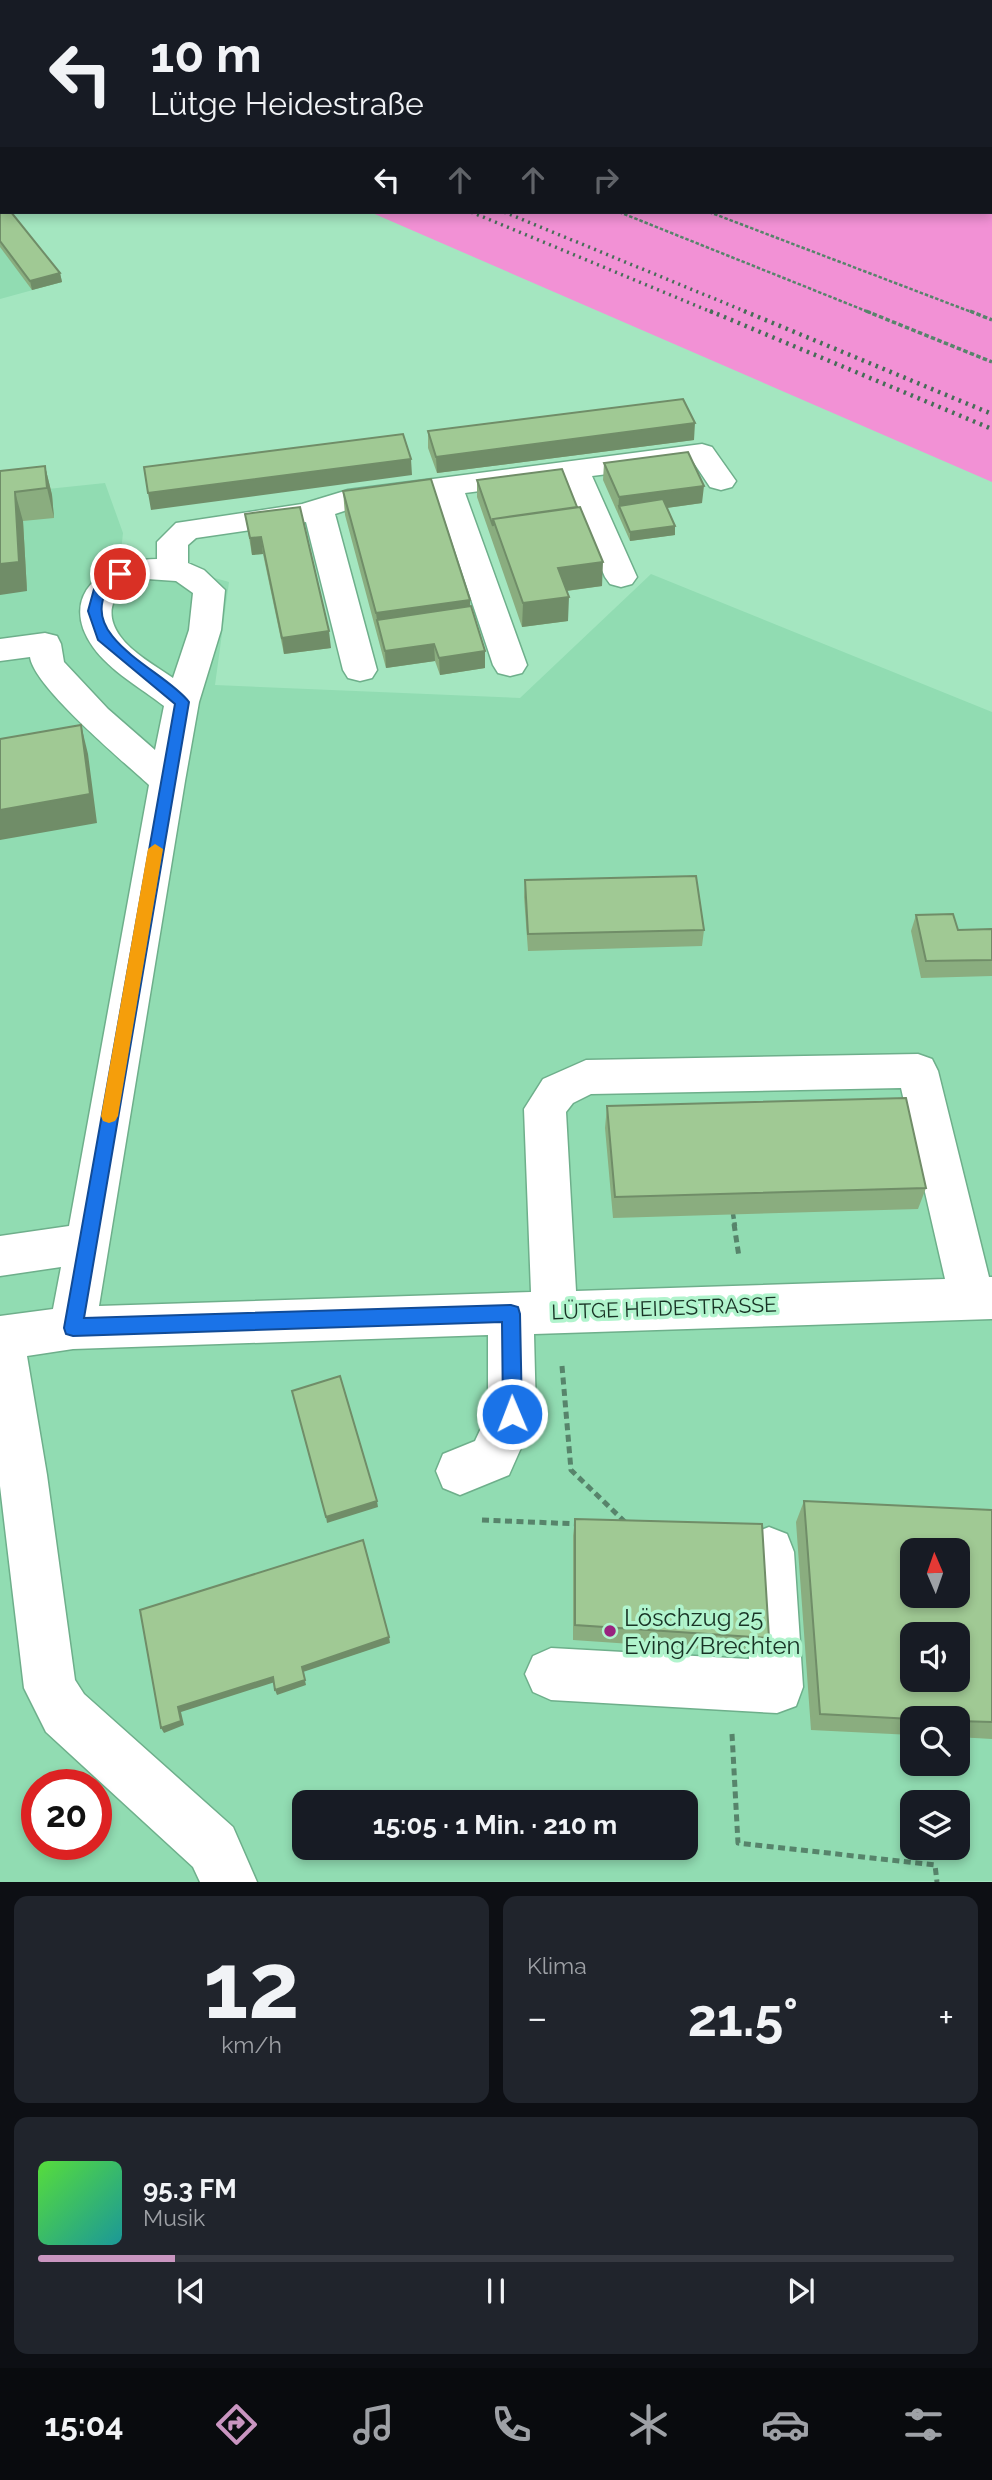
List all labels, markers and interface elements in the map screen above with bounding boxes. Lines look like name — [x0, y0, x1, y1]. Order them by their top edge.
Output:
text: 10 m — [150, 26, 262, 83]
icon: left — [35, 28, 126, 119]
text: Lütge Heidestraße — [150, 85, 424, 122]
icon: left — [368, 161, 406, 199]
icon: ahead — [441, 161, 479, 199]
icon: ahead — [514, 161, 552, 199]
icon: right — [587, 161, 625, 199]
pin — [90, 544, 150, 604]
icon: arrive — [101, 555, 139, 593]
street label: LÜTGE HEIDESTRASSE — [551, 1292, 777, 1324]
position arrow — [475, 1377, 549, 1451]
north arrow — [900, 1538, 970, 1608]
map controls — [900, 1538, 970, 1860]
place label: Löschzug 25 Eving/Brechten — [624, 1603, 801, 1660]
button: sound — [900, 1622, 970, 1692]
marker: Löschzug 25 Eving/Brechten — [602, 1623, 618, 1639]
button: search — [900, 1706, 970, 1776]
speed limit sign: 20 — [21, 1769, 112, 1860]
button: layers — [900, 1790, 970, 1860]
text: 15:05 · 1 Min. · 210 m — [373, 1810, 617, 1840]
text: 12 — [203, 1932, 300, 2039]
text: Klima — [527, 1952, 587, 1979]
text: 21.5° — [688, 1987, 798, 2048]
text: − — [527, 1995, 547, 2040]
text: + — [938, 1995, 954, 2040]
text: km/h — [221, 2031, 282, 2058]
text: 95.3 FM — [143, 2174, 237, 2204]
text: Musik — [143, 2204, 205, 2231]
icon: previous — [172, 2272, 210, 2310]
icon: pause — [477, 2272, 515, 2310]
icon: next — [782, 2272, 820, 2310]
icon: directions — [212, 2400, 261, 2449]
icon: music — [349, 2400, 398, 2449]
icon: phone — [487, 2400, 536, 2449]
icon: climate — [624, 2400, 673, 2449]
icon: car — [761, 2400, 810, 2449]
icon: filters — [899, 2400, 948, 2449]
text: 15:04 — [44, 2406, 124, 2443]

